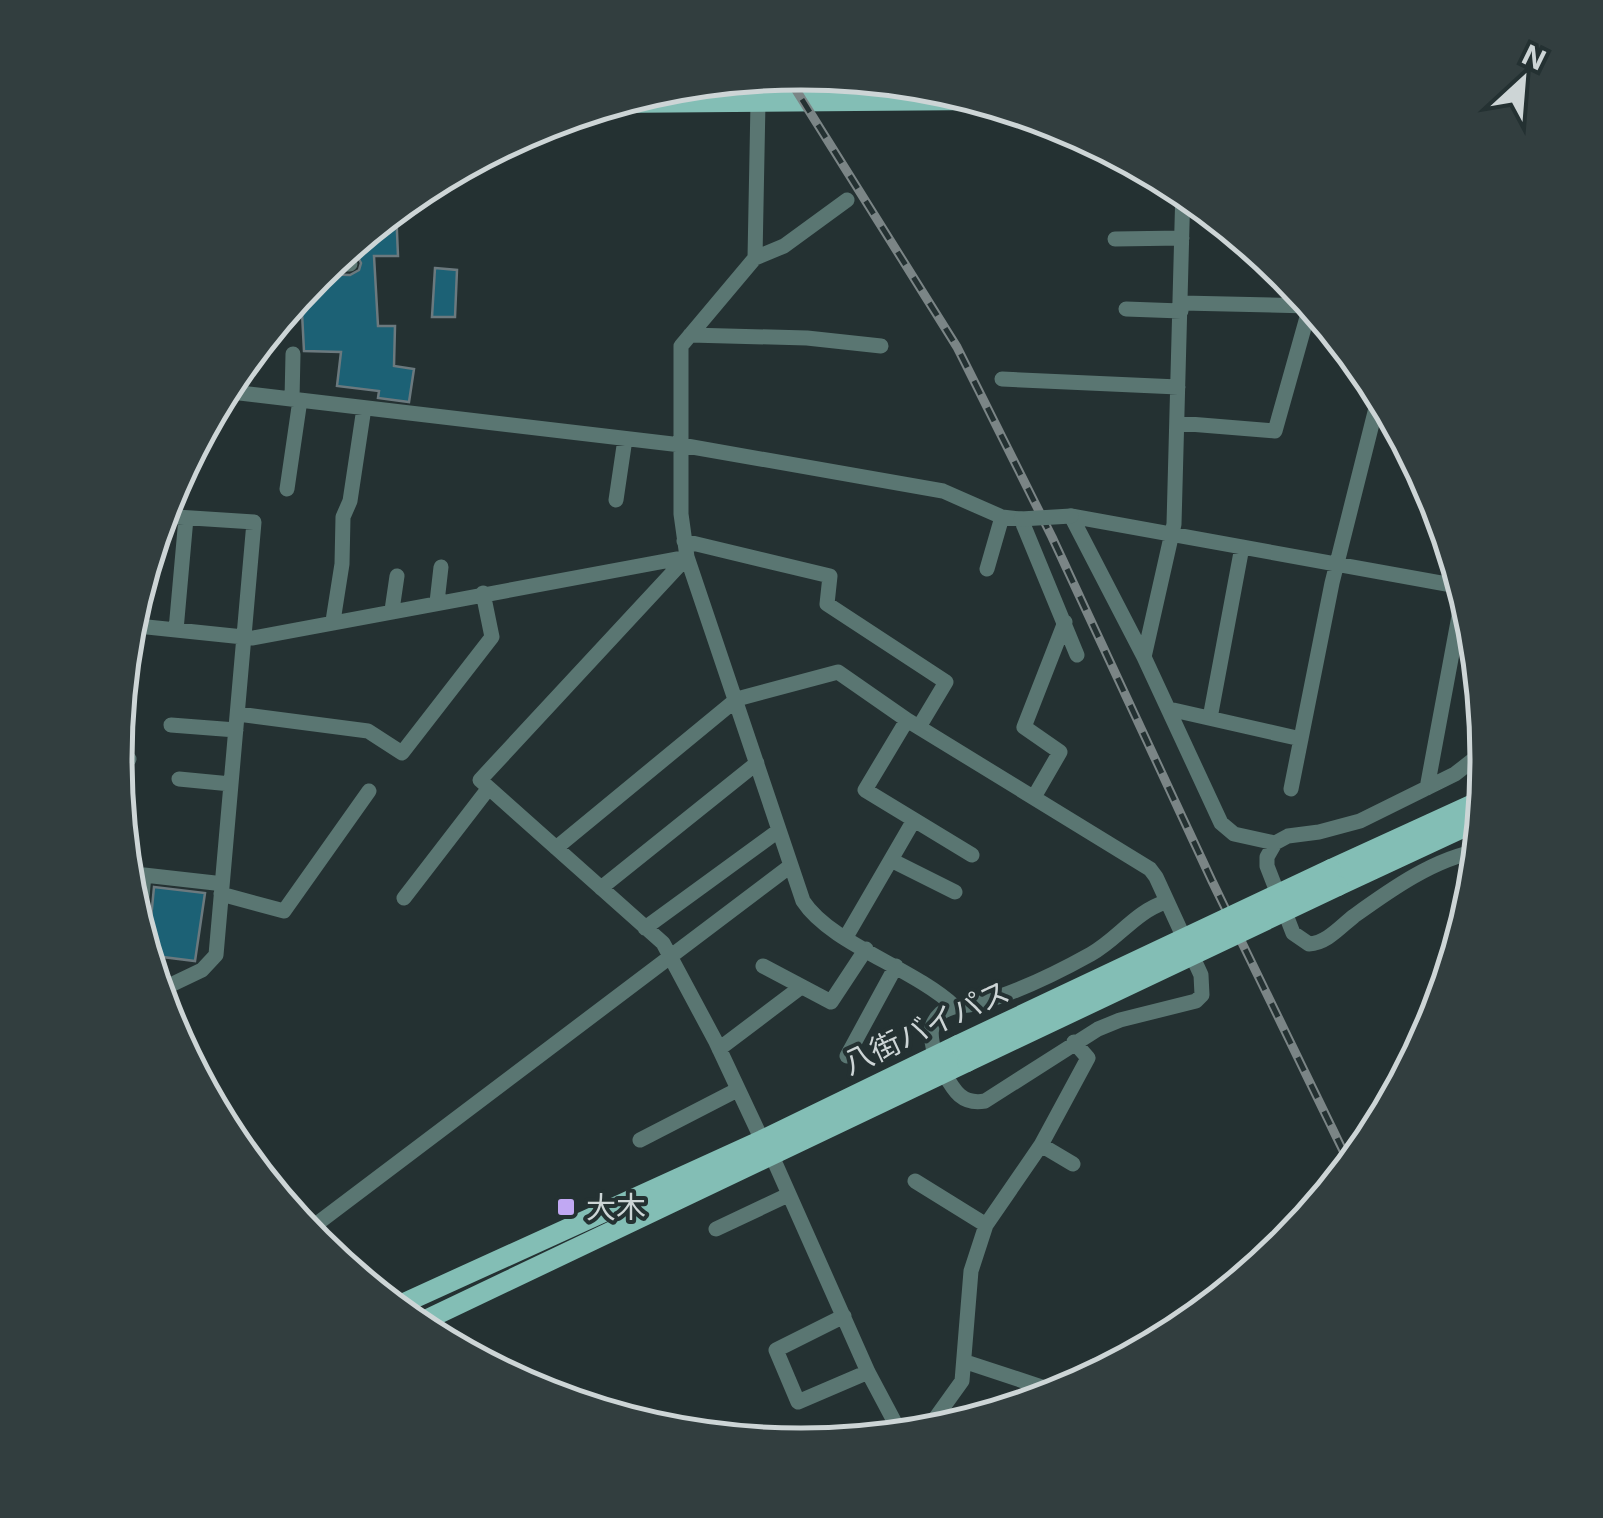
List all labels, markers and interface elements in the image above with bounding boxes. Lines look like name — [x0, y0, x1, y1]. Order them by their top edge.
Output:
north arrow — [1473, 30, 1573, 130]
text: N — [1517, 38, 1551, 77]
street label: 八街バイパス — [837, 973, 1015, 1081]
place label: 大木 — [586, 1189, 646, 1225]
marker: 大木 — [555, 1196, 577, 1218]

